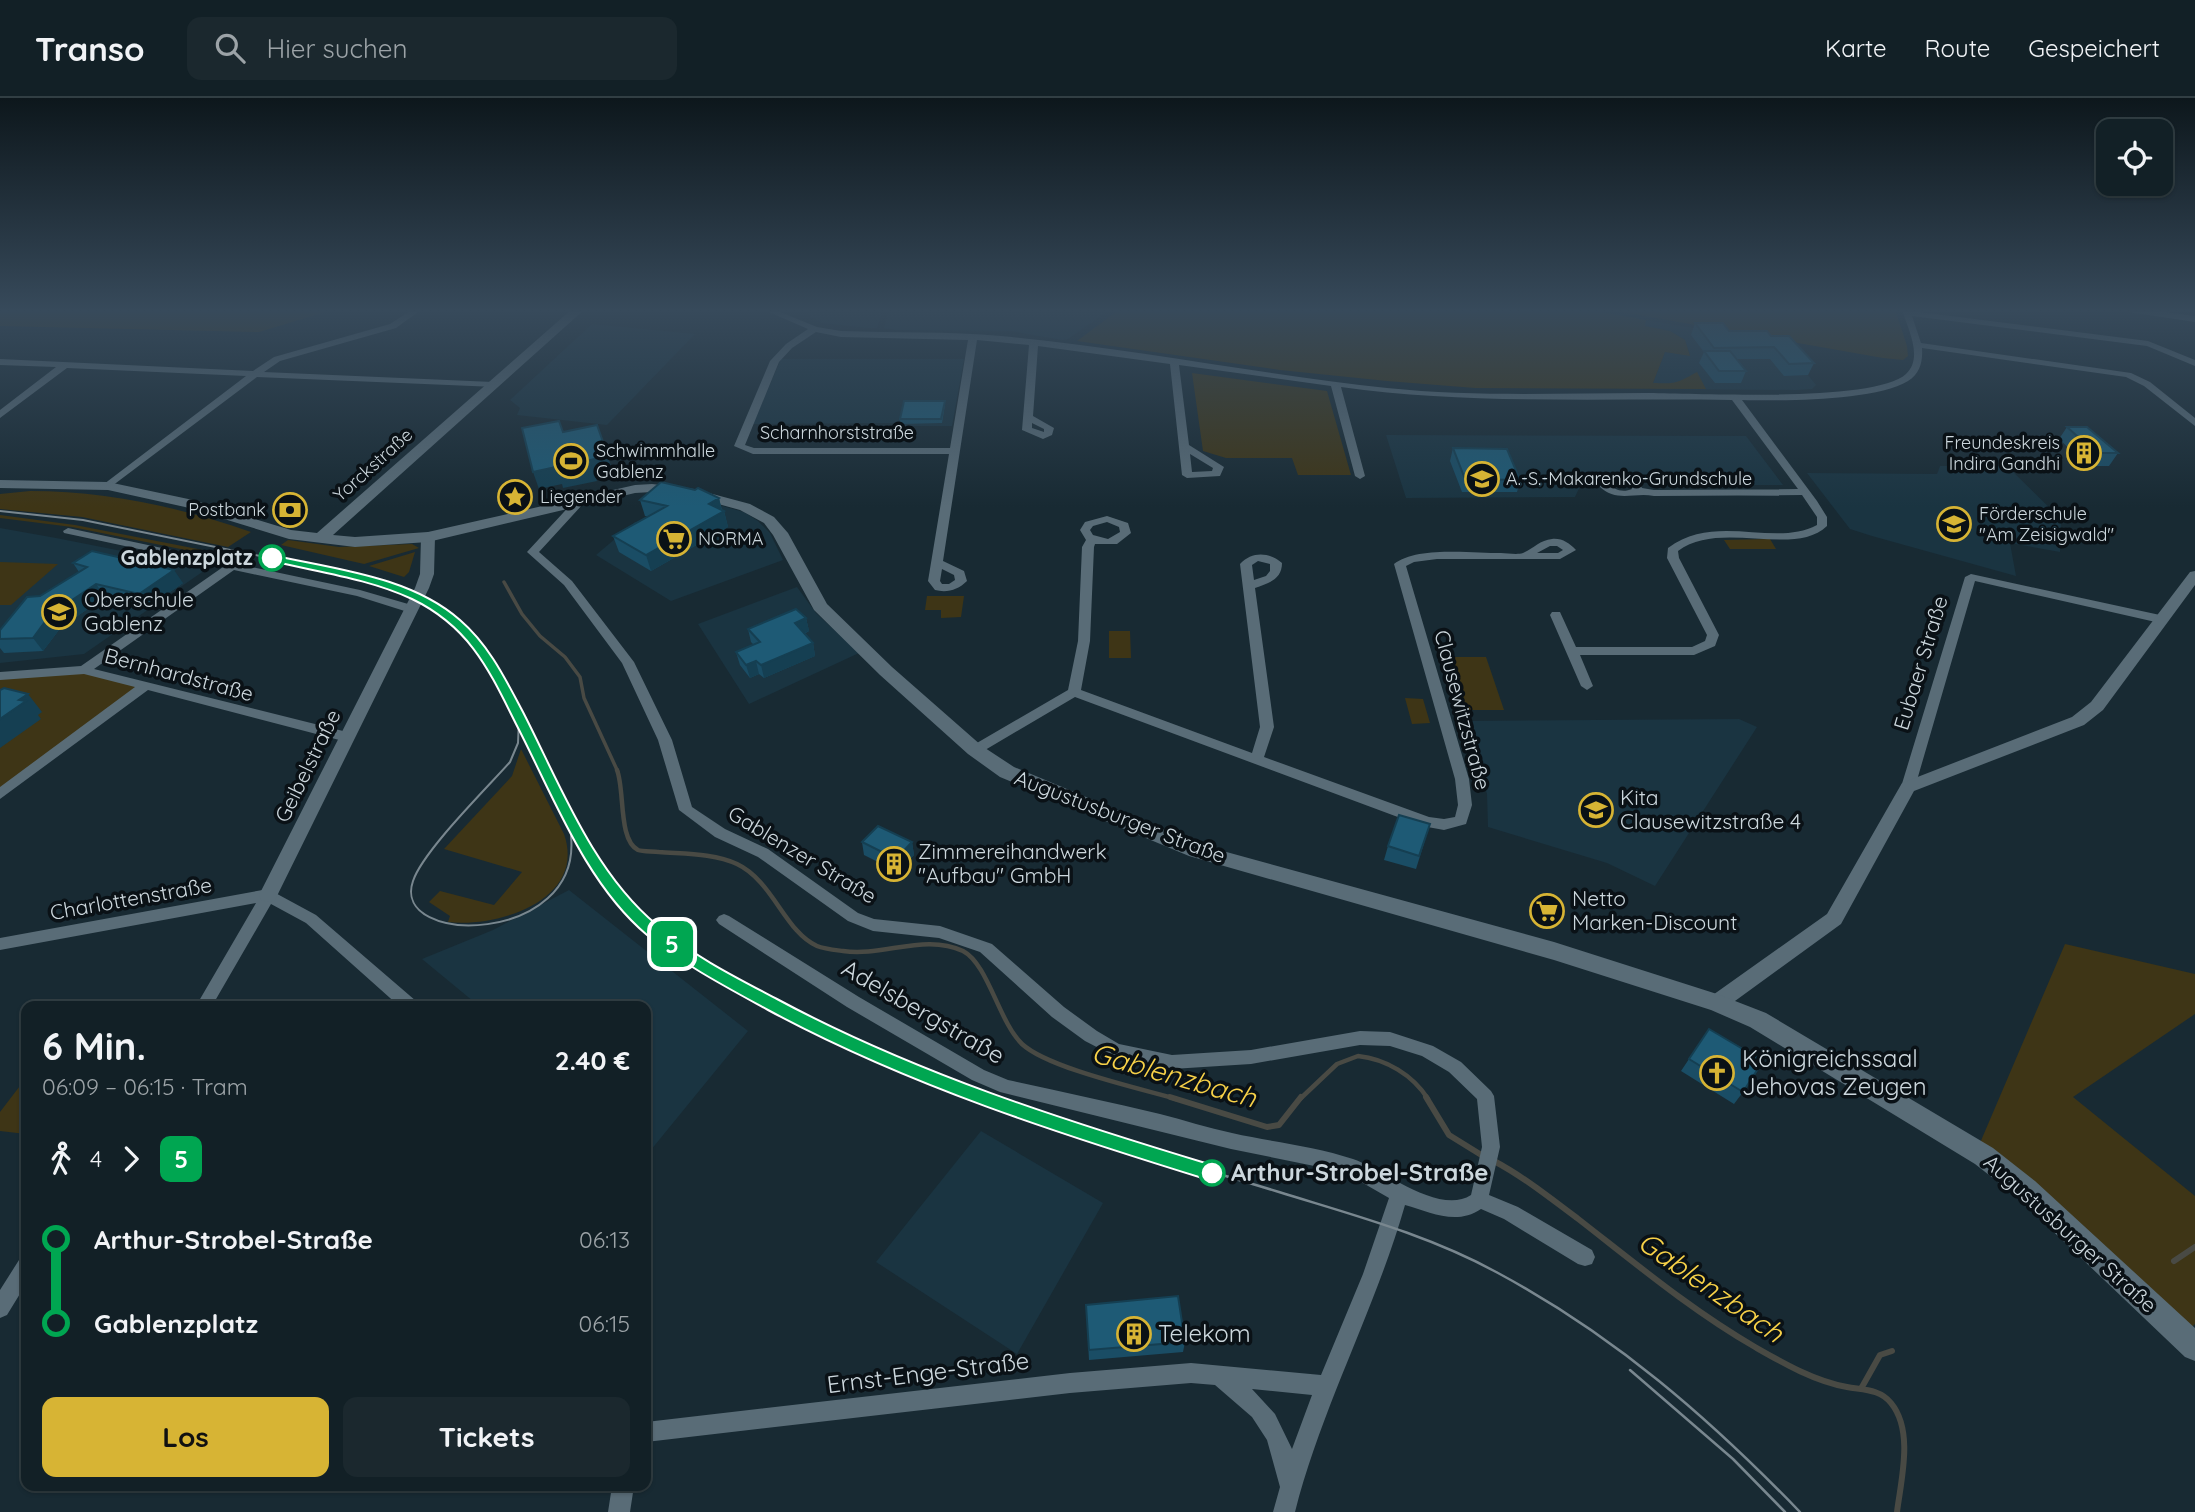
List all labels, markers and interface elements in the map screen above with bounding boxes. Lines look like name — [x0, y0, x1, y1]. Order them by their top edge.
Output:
search box — [187, 17, 677, 80]
text: Transo — [35, 28, 145, 69]
icon: search — [211, 29, 249, 67]
text: Hier suchen — [267, 32, 408, 65]
text: Karte — [1825, 33, 1887, 63]
text: Route — [1925, 33, 1990, 63]
text: Gespeichert — [2028, 33, 2160, 63]
map controls — [2096, 119, 2173, 196]
button: locate — [2096, 119, 2173, 196]
street label: Scharnhorststraße — [760, 421, 914, 444]
street label: Yorckstraße — [328, 423, 417, 506]
place label: Freundeskreis Indira Gandhi — [1944, 431, 2060, 475]
building icon: Freundeskreis Indira Gandhi — [2065, 434, 2103, 472]
place label: Schwimmhalle Gablenz — [596, 439, 715, 483]
sports icon: Schwimmhalle Gablenz — [552, 442, 590, 480]
school or university icon: A.-S.-Makarenko-Grundschule — [1463, 460, 1501, 498]
place label: A.-S.-Makarenko-Grundschule — [1506, 467, 1752, 490]
place icon: Liegender — [496, 478, 534, 516]
place label: Liegender — [540, 485, 623, 508]
bank icon: Postbank — [271, 491, 309, 529]
place label: Postbank — [188, 498, 266, 521]
place label: Förderschule "Am Zeisigwald" — [1979, 502, 2114, 546]
school or university icon: Förderschule "Am Zeisigwald" — [1935, 505, 1973, 543]
supermarket icon: NORMA — [655, 520, 693, 558]
place label: NORMA — [698, 527, 764, 550]
place label: Gablenzplatz — [120, 544, 253, 570]
marker: Gablenzplatz — [259, 545, 285, 571]
place label: Oberschule Gablenz — [84, 586, 194, 636]
school or university icon: Oberschule Gablenz — [40, 593, 78, 631]
street label: Eubaer Straße — [1887, 593, 1953, 733]
street label: Clausewitzstraße — [1429, 627, 1497, 792]
street label: Bernhardstraße — [102, 642, 256, 706]
street label: Geibelstraße — [269, 705, 346, 826]
street label: Augustusburger Straße — [1011, 764, 1229, 868]
place label: Kita Clausewitzstraße 4 — [1620, 784, 1801, 834]
school or university icon: Kita Clausewitzstraße 4 — [1577, 791, 1615, 829]
street label: Gablenzer Straße — [724, 800, 881, 909]
place label: Zimmereihandwerk "Aufbau" GmbH — [918, 838, 1107, 888]
building icon: Zimmereihandwerk "Aufbau" GmbH — [875, 845, 913, 883]
street label: Charlottenstraße — [48, 871, 214, 925]
place label: Netto Marken-Discount — [1572, 885, 1737, 935]
supermarket icon: Netto Marken-Discount — [1528, 892, 1566, 930]
line badge: 5 — [649, 921, 695, 967]
text: 5 — [665, 929, 679, 959]
street label: Adelsbergstraße — [837, 952, 1010, 1070]
text: 6 Min. — [42, 1022, 146, 1070]
water label: Gablenzbach — [1088, 1034, 1262, 1115]
place label: Königreichssaal Jehovas Zeugen — [1742, 1043, 1927, 1101]
text: 2.40 € — [555, 1044, 630, 1077]
church icon: Königreichssaal Jehovas Zeugen — [1698, 1054, 1736, 1092]
text: 06:09 – 06:15 · Tram — [42, 1072, 248, 1101]
icon: walk — [42, 1140, 80, 1178]
icon: forward — [112, 1140, 150, 1178]
text: 4 — [90, 1144, 102, 1173]
text: 5 — [174, 1144, 188, 1174]
street label: Augustusburger Straße — [1979, 1149, 2162, 1318]
place label: Arthur-Strobel-Straße — [1231, 1157, 1488, 1187]
marker: Arthur-Strobel-Straße — [1199, 1160, 1225, 1186]
text: Arthur-Strobel-Straße — [94, 1223, 373, 1256]
water label: Gablenzbach — [1632, 1224, 1792, 1350]
text: 06:13 — [579, 1225, 630, 1254]
text: Gablenzplatz — [94, 1307, 258, 1340]
text: 06:15 — [579, 1309, 630, 1338]
building icon: Telekom — [1115, 1315, 1153, 1353]
place label: Telekom — [1158, 1318, 1251, 1348]
street label: Ernst-Enge-Straße — [825, 1345, 1031, 1399]
button: Los — [42, 1397, 329, 1477]
button: Tickets — [343, 1397, 630, 1477]

